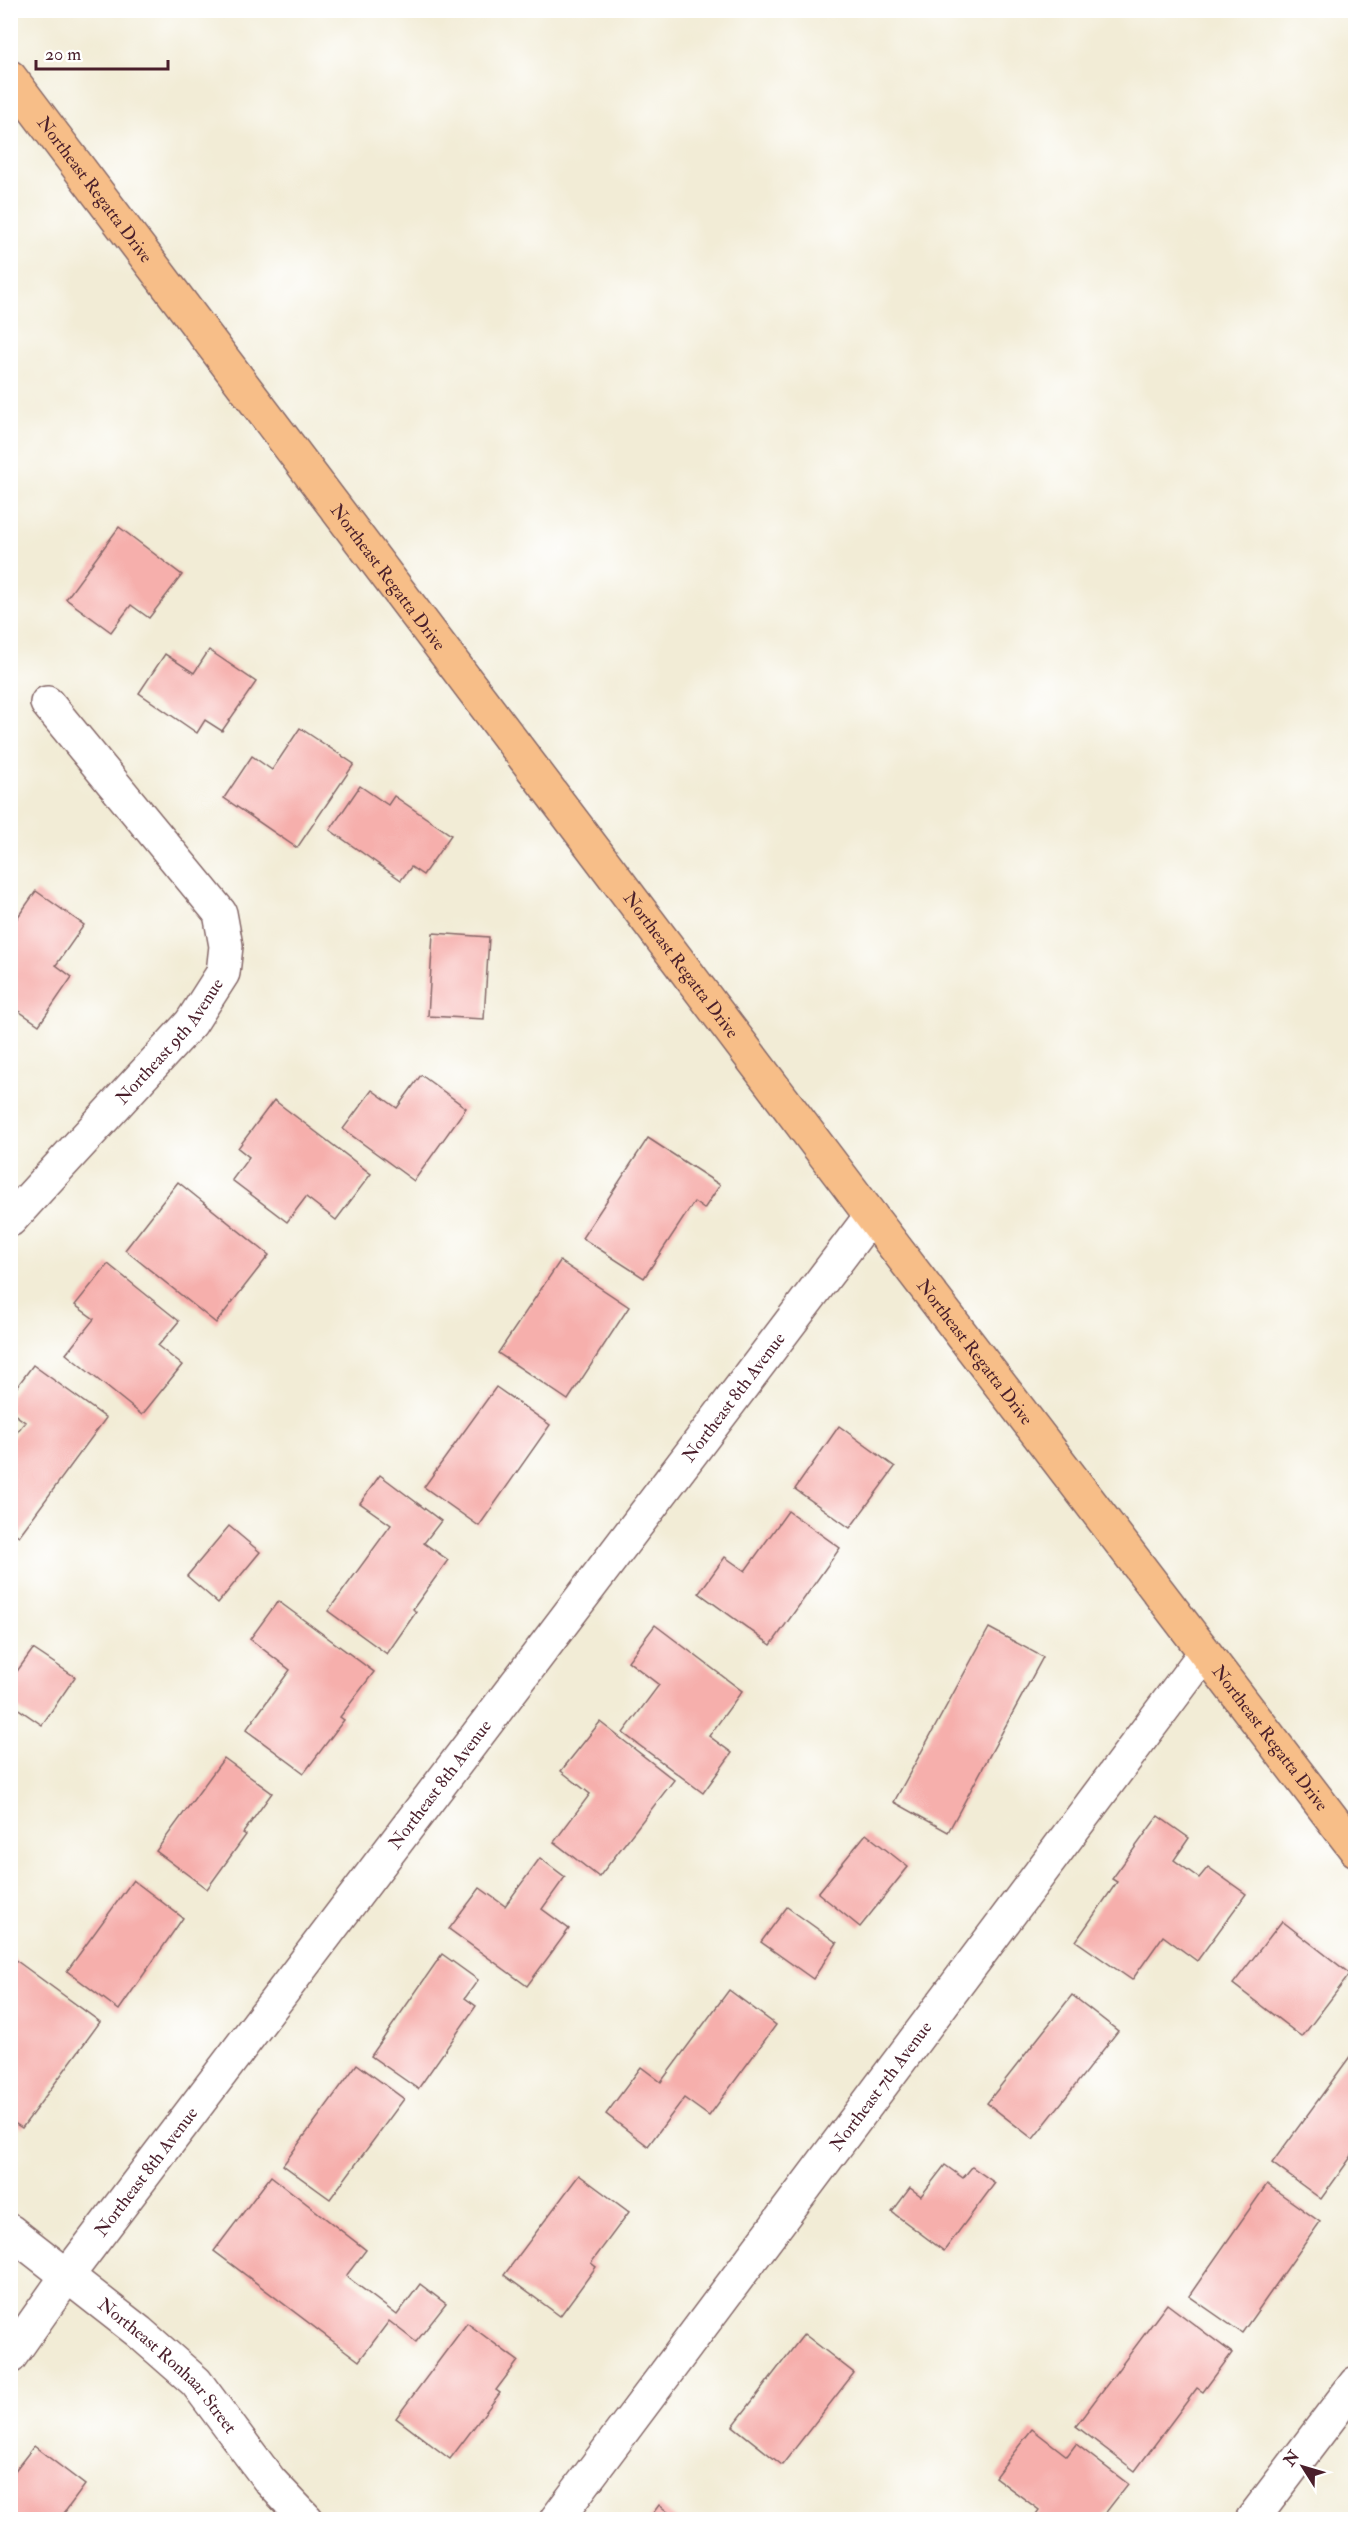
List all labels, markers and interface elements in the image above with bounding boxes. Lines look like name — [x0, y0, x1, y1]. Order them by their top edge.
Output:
scale bar — [36, 33, 168, 71]
text: 20 m — [45, 43, 81, 66]
street label: Northeast Regatta Drive — [32, 112, 158, 268]
street label: Northeast Regatta Drive — [325, 499, 451, 655]
street label: Northeast Regatta Drive — [618, 887, 744, 1043]
street label: Northeast 9th Avenue — [111, 973, 229, 1109]
street label: Northeast Regatta Drive — [912, 1274, 1038, 1430]
street label: Northeast 8th Avenue — [677, 1327, 790, 1467]
street label: Northeast Regatta Drive — [1207, 1660, 1334, 1816]
street label: Northeast 8th Avenue — [383, 1715, 497, 1854]
street label: Northeast 7th Avenue — [825, 2016, 937, 2156]
street label: Northeast 8th Avenue — [90, 2102, 203, 2241]
street label: Northeast Ronhaar Street — [93, 2293, 242, 2438]
north arrow — [1273, 2437, 1333, 2497]
text: N — [1279, 2446, 1305, 2471]

